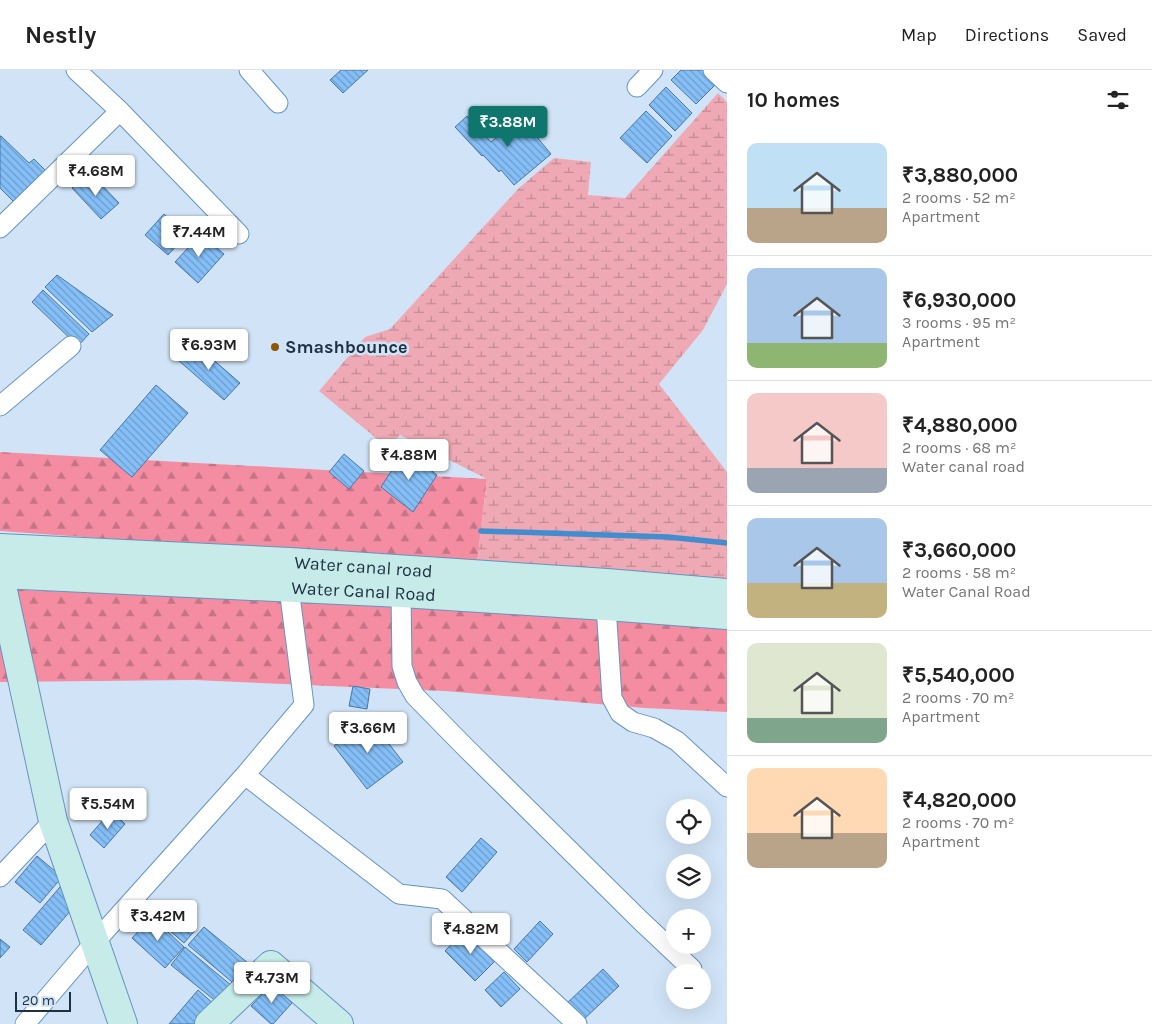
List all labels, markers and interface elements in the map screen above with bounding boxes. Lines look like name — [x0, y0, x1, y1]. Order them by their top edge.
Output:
text: Nestly — [25, 21, 96, 49]
text: Map — [901, 24, 937, 46]
text: Directions — [965, 24, 1049, 46]
text: Saved — [1077, 24, 1127, 46]
icon: filters — [1104, 86, 1132, 114]
text: 10 homes — [747, 88, 840, 112]
pin: ₹3.88M — [467, 106, 549, 148]
text: ₹3.88M — [479, 112, 537, 131]
pin: ₹4.68M — [55, 154, 137, 197]
text: ₹4.68M — [68, 161, 124, 180]
icon: home — [787, 163, 847, 223]
text: ₹3,880,000 — [902, 163, 1018, 187]
text: 2 rooms · 52 m² — [902, 188, 1016, 207]
text: Apartment — [902, 207, 980, 226]
pin: ₹7.44M — [158, 216, 240, 258]
text: ₹7.44M — [172, 222, 226, 241]
icon: home — [787, 288, 847, 348]
text: ₹6,930,000 — [902, 288, 1016, 312]
text: 3 rooms · 95 m² — [902, 313, 1016, 332]
pin: ₹6.93M — [168, 328, 250, 371]
text: Apartment — [902, 332, 980, 351]
text: ₹6.93M — [181, 335, 237, 354]
place label: Smashbounce — [285, 336, 408, 358]
marker: Smashbounce — [269, 341, 281, 353]
icon: home — [787, 413, 847, 473]
text: ₹4,880,000 — [902, 413, 1017, 437]
pin: ₹4.88M — [368, 438, 450, 481]
text: 2 rooms · 68 m² — [902, 438, 1016, 457]
text: ₹4.88M — [381, 445, 437, 464]
text: Water canal road — [902, 457, 1025, 476]
icon: home — [787, 538, 847, 598]
text: ₹3,660,000 — [902, 538, 1016, 562]
street label: Water canal road — [294, 551, 433, 582]
text: 2 rooms · 58 m² — [902, 563, 1016, 582]
street label: Water Canal Road — [291, 577, 437, 606]
text: Water Canal Road — [902, 582, 1031, 601]
icon: home — [787, 663, 847, 723]
text: ₹5,540,000 — [902, 663, 1015, 687]
text: 2 rooms · 70 m² — [902, 688, 1014, 707]
text: Apartment — [902, 707, 980, 726]
pin: ₹3.66M — [327, 712, 409, 754]
text: ₹3.66M — [340, 718, 396, 737]
pin: ₹5.54M — [67, 788, 149, 830]
icon: home — [787, 788, 847, 848]
text: ₹4,820,000 — [902, 788, 1017, 812]
text: ₹5.54M — [81, 794, 135, 813]
map controls — [666, 799, 711, 1009]
button: locate — [666, 799, 711, 844]
text: 2 rooms · 70 m² — [902, 813, 1014, 832]
text: Apartment — [902, 832, 980, 851]
button: layers — [666, 854, 711, 899]
pin: ₹3.42M — [117, 900, 199, 942]
text: ₹3.42M — [130, 906, 186, 925]
button: + — [666, 909, 711, 954]
pin: ₹4.82M — [430, 912, 512, 955]
text: ₹4.82M — [443, 919, 499, 938]
pin: ₹4.73M — [231, 962, 313, 1004]
button: − — [666, 964, 711, 1009]
text: ₹4.73M — [245, 968, 299, 987]
scale bar — [15, 989, 71, 1012]
text: 20 m — [22, 992, 55, 1009]

